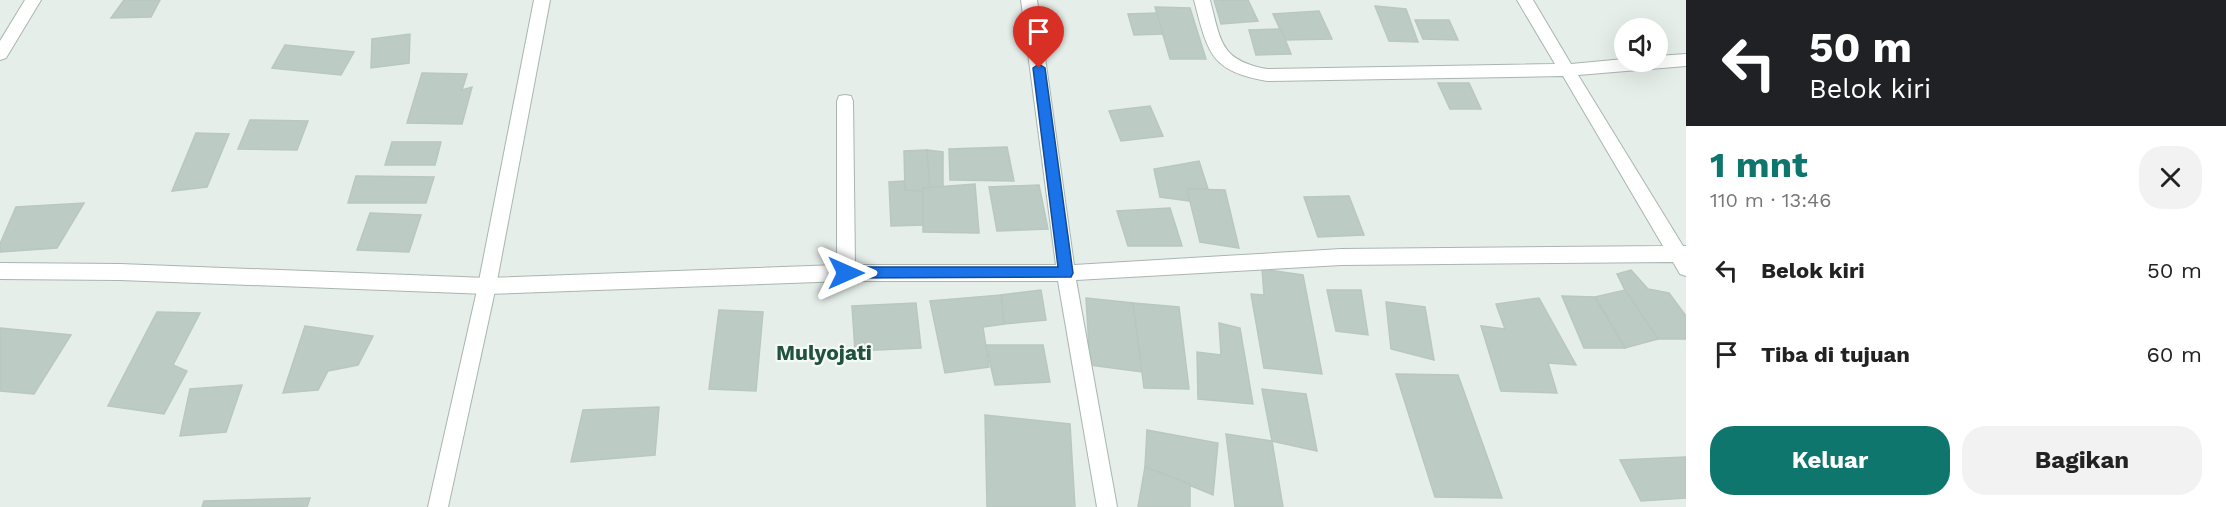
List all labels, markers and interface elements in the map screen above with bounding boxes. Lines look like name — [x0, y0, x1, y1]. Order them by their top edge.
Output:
pin — [1013, 6, 1064, 68]
icon: arrive — [1022, 15, 1055, 48]
map controls — [1614, 18, 1668, 72]
button: sound — [1614, 18, 1668, 72]
text: 50 m — [1809, 23, 1912, 72]
icon: left — [1710, 24, 1788, 102]
text: Belok kiri — [1809, 73, 1931, 105]
text: 1 mnt — [1710, 144, 1808, 186]
button: close — [2139, 146, 2202, 209]
text: 110 m · 13:46 — [1710, 188, 1831, 212]
position arrow — [814, 241, 878, 305]
icon: left — [1710, 254, 1743, 287]
text: Belok kiri — [1761, 258, 1865, 283]
text: 50 m — [2147, 258, 2202, 283]
icon: arrive — [1710, 338, 1743, 371]
district label: Mulyojati — [776, 340, 872, 365]
text: Tiba di tujuan — [1761, 342, 1910, 367]
text: 60 m — [2146, 342, 2202, 367]
button: Keluar — [1710, 426, 1950, 495]
button: Bagikan — [1962, 426, 2202, 495]

